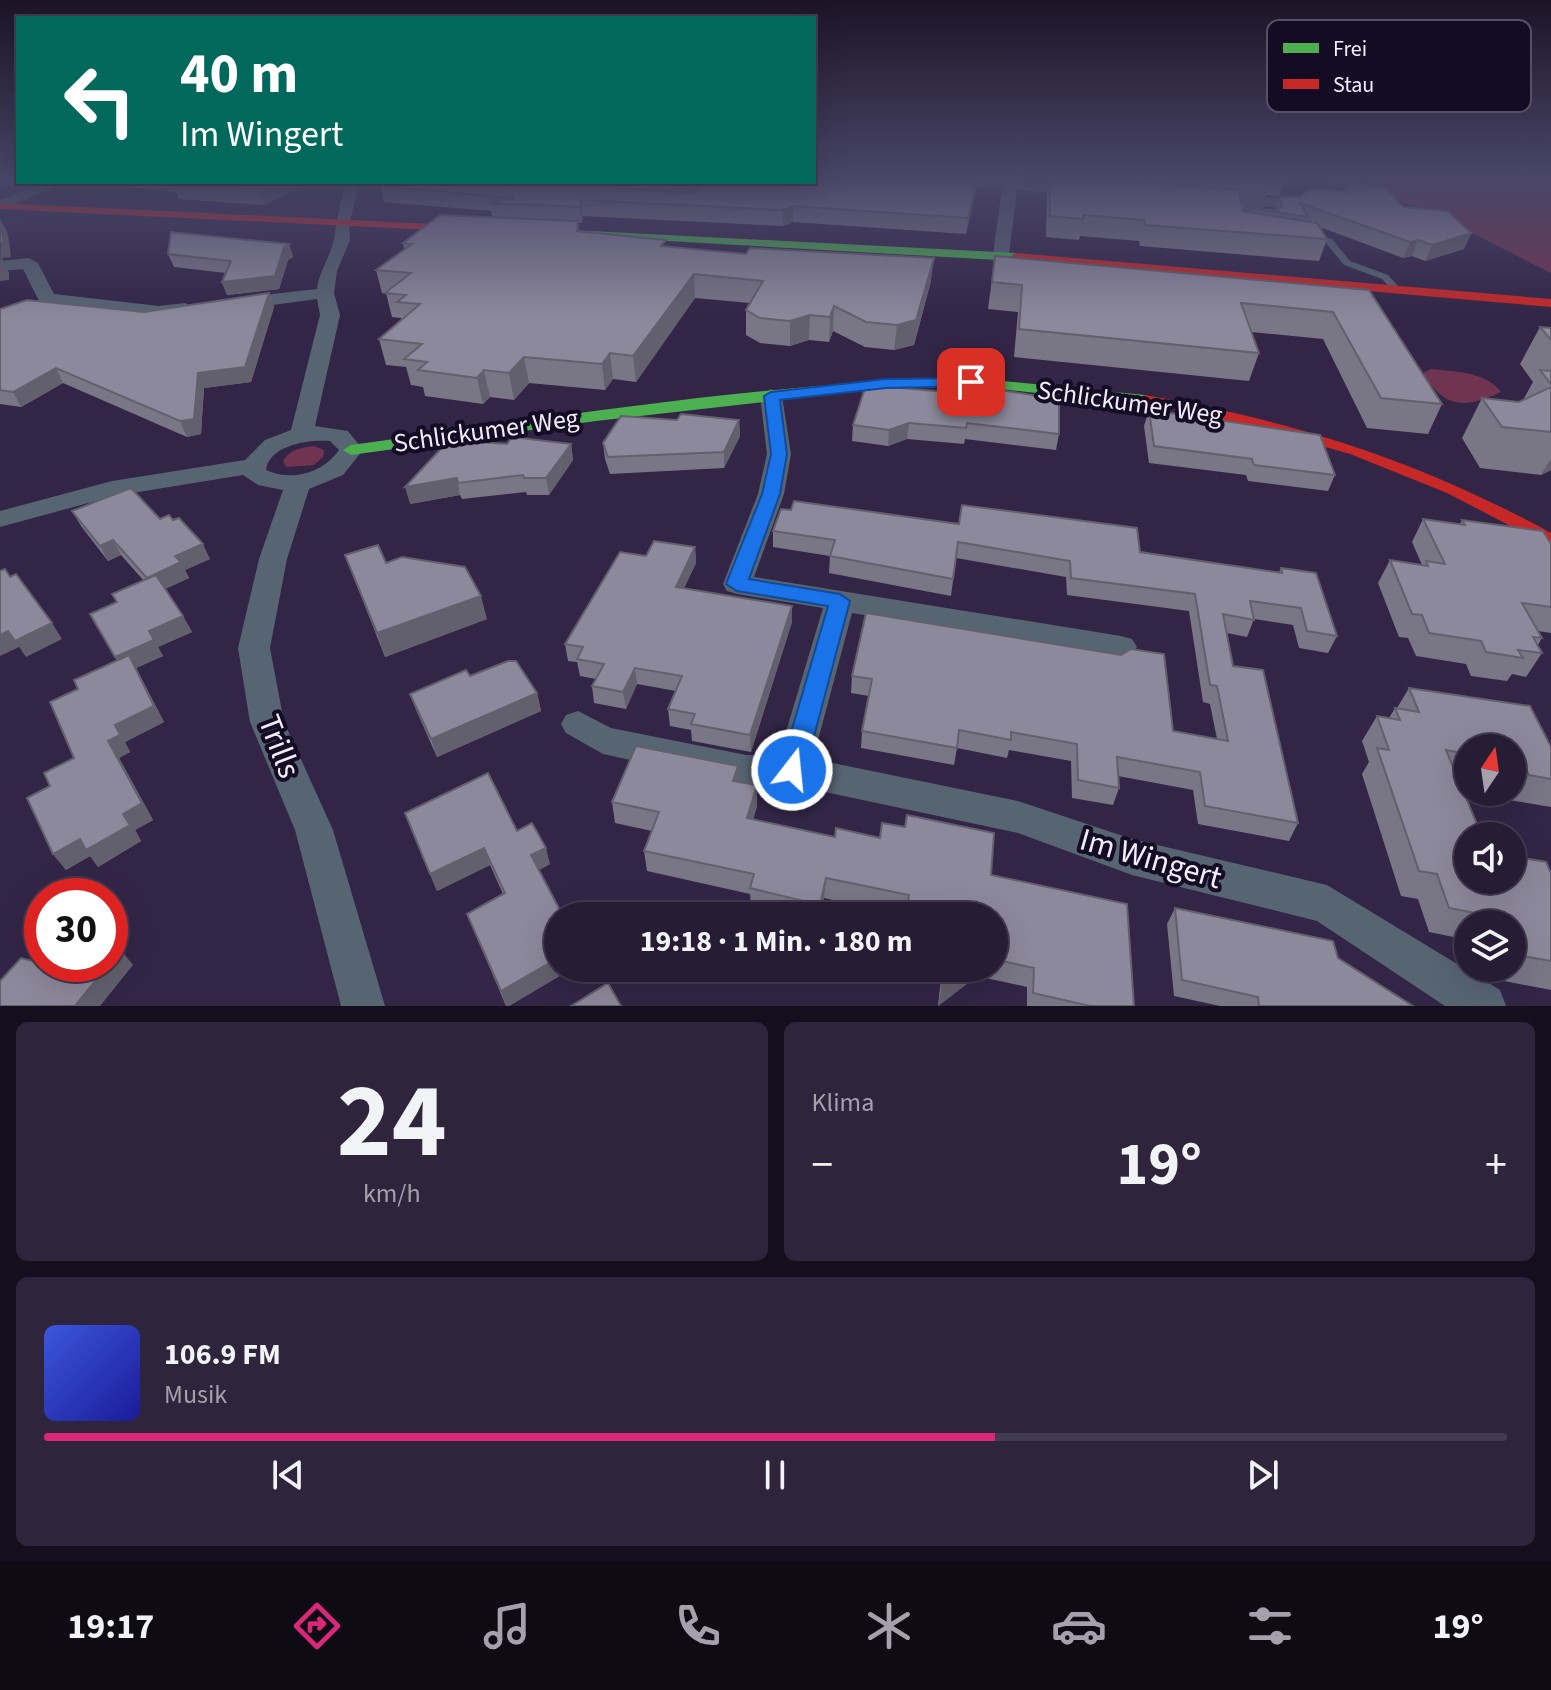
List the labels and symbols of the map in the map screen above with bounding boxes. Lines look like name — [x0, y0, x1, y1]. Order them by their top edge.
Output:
legend — [1267, 20, 1531, 112]
text: Frei — [1333, 33, 1367, 65]
text: Stau — [1333, 69, 1374, 101]
pin — [937, 348, 1005, 416]
street label: Schlickumer Weg — [1035, 371, 1225, 434]
street label: Schlickumer Weg — [391, 399, 581, 462]
street label: Trills — [246, 708, 312, 785]
position arrow — [750, 728, 834, 812]
north arrow — [1454, 734, 1526, 806]
street label: Im Wingert — [1075, 817, 1227, 901]
speed limit sign: 30 — [24, 878, 128, 982]

